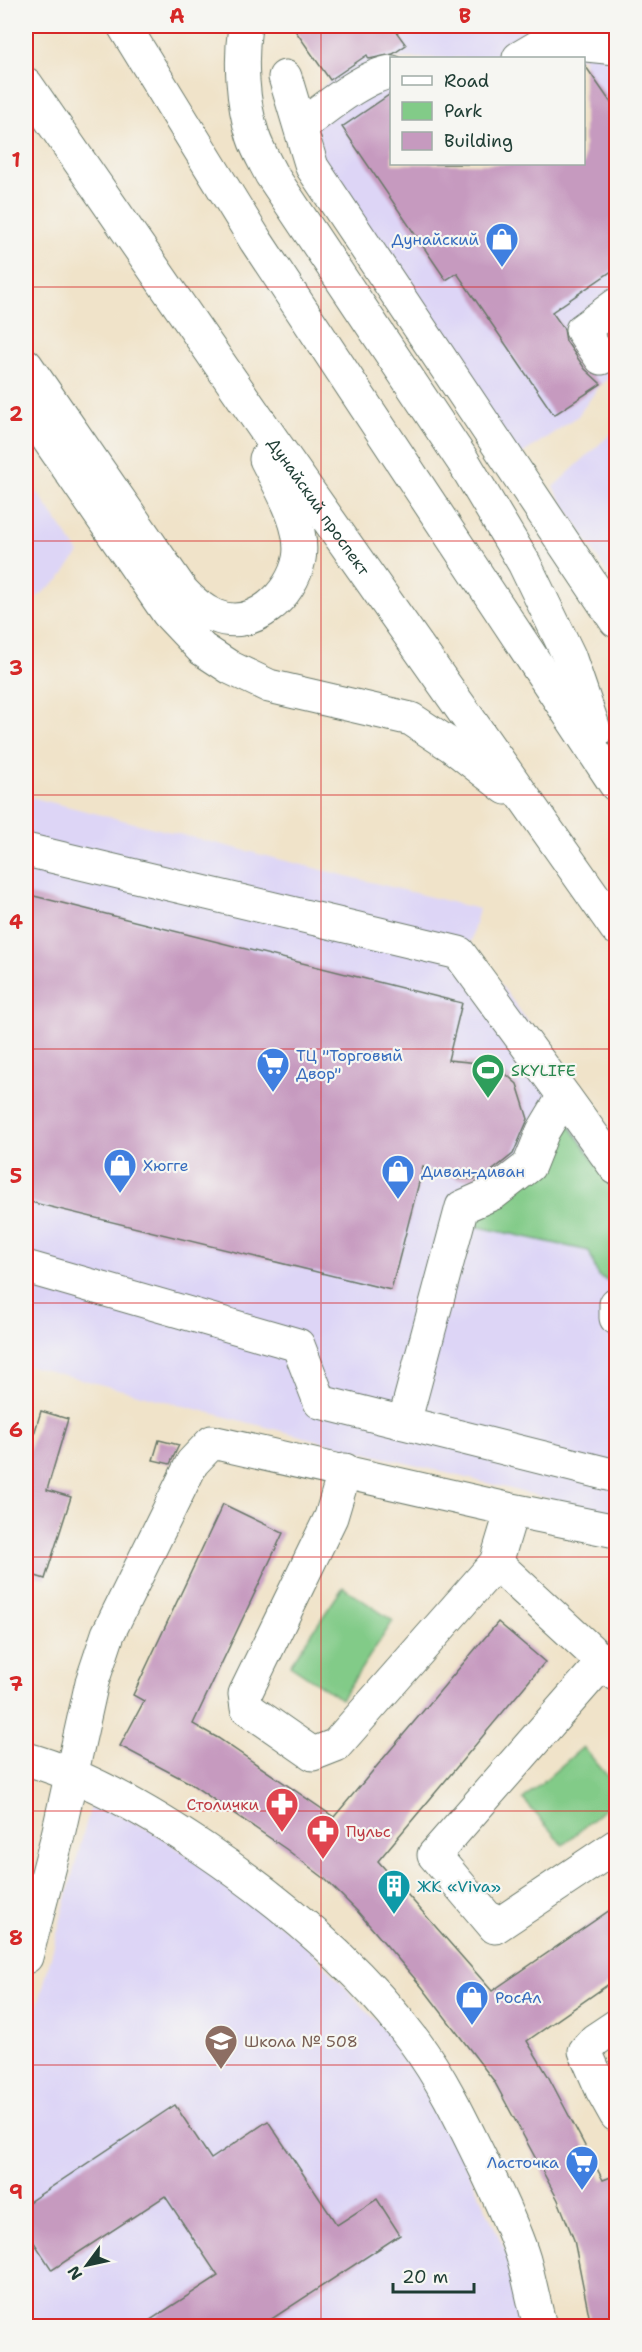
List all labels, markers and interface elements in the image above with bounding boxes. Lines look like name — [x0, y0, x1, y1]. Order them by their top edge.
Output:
text: A — [169, 3, 185, 29]
text: B — [459, 3, 471, 29]
legend — [390, 57, 585, 165]
text: Road — [444, 69, 489, 93]
text: Park — [444, 99, 483, 123]
text: Building — [444, 129, 513, 153]
text: 1 — [11, 147, 21, 173]
shop icon: Дунайский — [484, 221, 520, 268]
place label: Дунайский — [391, 229, 479, 250]
text: 2 — [9, 401, 23, 427]
street label: Дунайский проспект — [263, 434, 375, 580]
text: 3 — [9, 655, 23, 681]
text: 4 — [9, 909, 23, 935]
place label: ТЦ "Торговый Двор" — [296, 1045, 403, 1084]
supermarket icon: ТЦ "Торговый Двор" — [255, 1046, 291, 1093]
sports icon: SKYLIFE — [470, 1052, 506, 1099]
place label: SKYLIFE — [511, 1060, 576, 1081]
shop icon: Хюгге — [102, 1147, 138, 1194]
shop icon: Диван-диван — [380, 1153, 416, 1200]
place label: Хюгге — [143, 1155, 189, 1176]
place label: Диван-диван — [421, 1161, 525, 1182]
text: 5 — [10, 1163, 22, 1189]
text: 6 — [9, 1417, 23, 1443]
text: 7 — [9, 1671, 23, 1697]
pharmacy icon: Столички — [264, 1786, 300, 1833]
place label: Столички — [187, 1794, 259, 1815]
pharmacy icon: Пульс — [305, 1813, 341, 1860]
place label: Пульс — [346, 1821, 391, 1842]
building icon: ЖК «Viva» — [376, 1868, 412, 1915]
place label: ЖК «Viva» — [417, 1876, 501, 1897]
text: 8 — [9, 1925, 23, 1951]
shop icon: РосАл — [454, 1979, 490, 2026]
place label: РосАл — [495, 1987, 542, 2008]
school or university icon: Школа № 508 — [203, 2023, 239, 2070]
place label: Школа № 508 — [244, 2031, 358, 2052]
supermarket icon: Ласточка — [564, 2144, 600, 2191]
place label: Ласточка — [487, 2152, 559, 2173]
text: 9 — [9, 2179, 23, 2205]
north arrow — [57, 2235, 117, 2295]
scale bar — [393, 2256, 474, 2294]
text: N — [63, 2262, 87, 2284]
text: 20 m — [402, 2265, 448, 2289]

